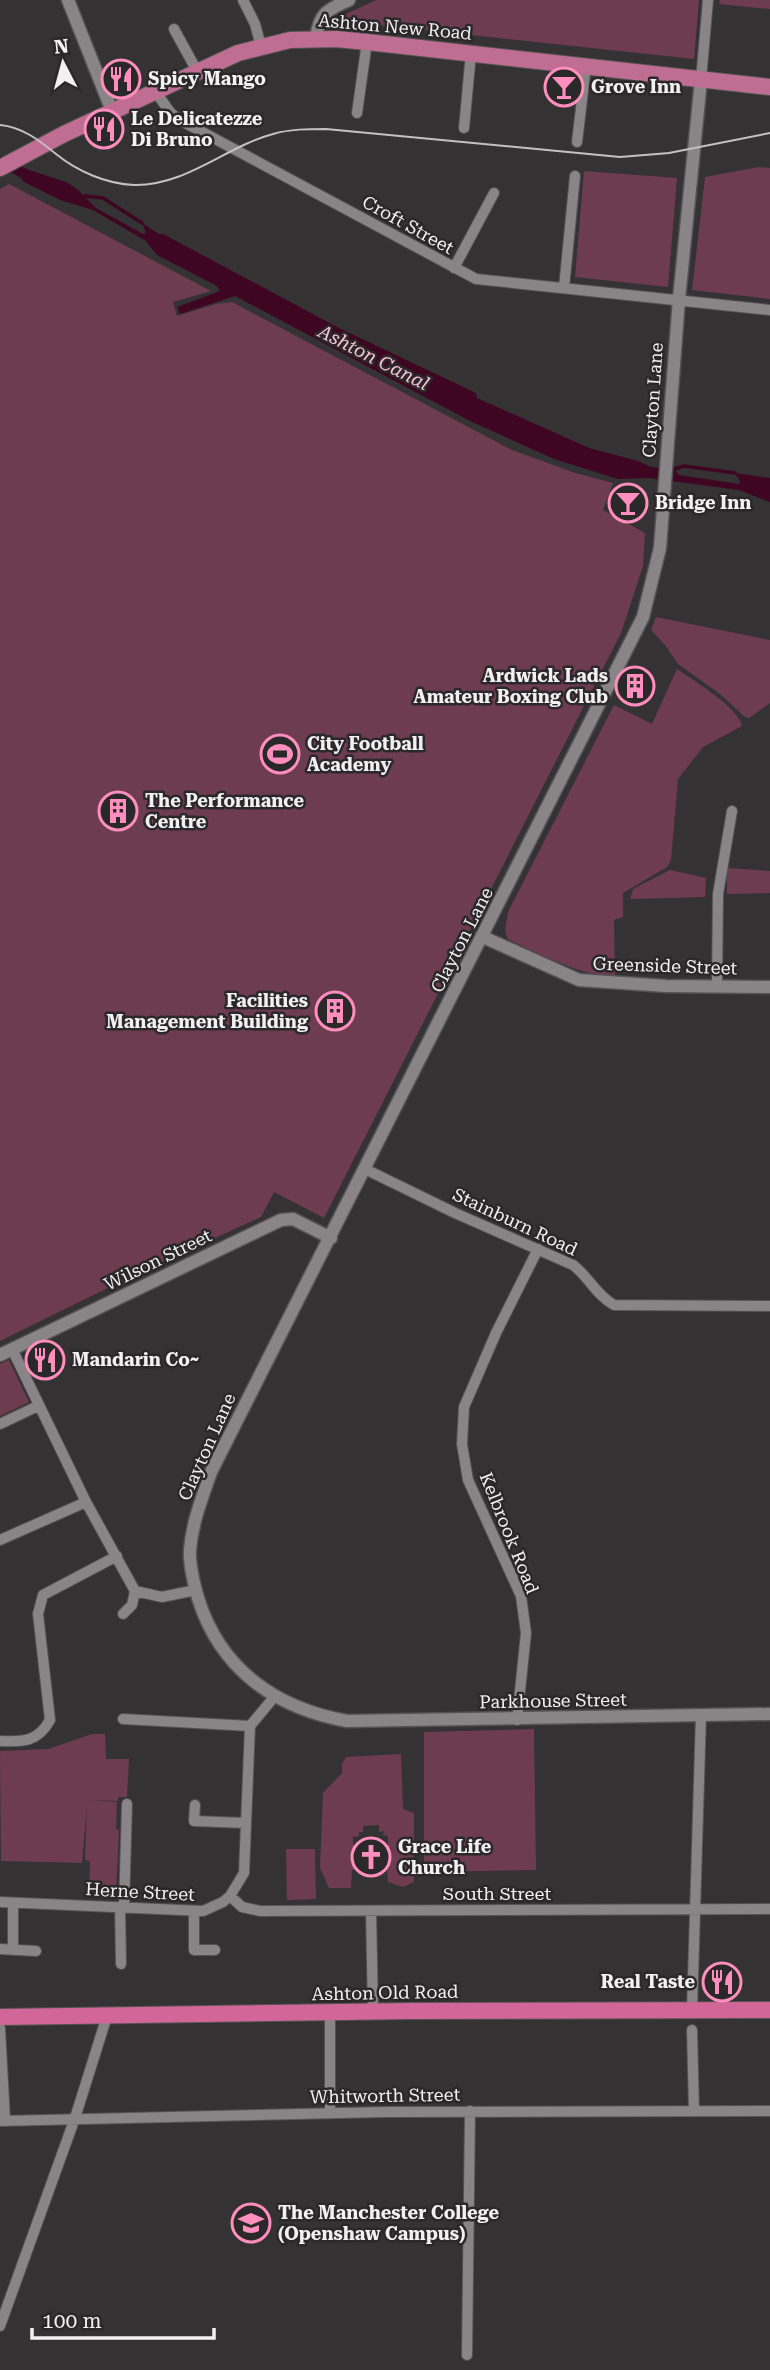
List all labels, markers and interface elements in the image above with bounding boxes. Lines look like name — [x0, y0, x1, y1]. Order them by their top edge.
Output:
street label: Ashton New Road — [317, 9, 473, 44]
north arrow — [28, 28, 98, 98]
text: N — [53, 34, 70, 59]
restaurant icon: Spicy Mango — [100, 58, 142, 100]
bar icon: Grove Inn — [543, 66, 585, 108]
place label: Spicy Mango — [148, 68, 266, 89]
place label: Grove Inn — [591, 76, 681, 97]
restaurant icon: Le Delicatezze Di Bruno — [83, 108, 125, 150]
place label: Le Delicatezze Di Bruno — [131, 108, 263, 150]
street label: Croft Street — [359, 191, 458, 258]
water label: Ashton Canal — [314, 319, 433, 395]
street label: Clayton Lane — [638, 342, 667, 458]
bar icon: Bridge Inn — [607, 482, 649, 524]
place label: Bridge Inn — [655, 492, 751, 513]
place label: Ardwick Lads Amateur Boxing Club — [414, 665, 608, 707]
building icon: Ardwick Lads Amateur Boxing Club — [614, 665, 656, 707]
sports icon: City Football Academy — [259, 733, 301, 775]
place label: City Football Academy — [307, 733, 424, 775]
building icon: The Performance Centre — [97, 790, 139, 832]
place label: The Performance Centre — [145, 790, 305, 832]
street label: Clayton Lane — [426, 884, 497, 996]
street label: Greenside Street — [592, 952, 738, 979]
place label: Facilities Management Building — [106, 990, 309, 1032]
building icon: Facilities Management Building — [314, 990, 356, 1032]
street label: Stainburn Road — [449, 1183, 581, 1260]
street label: Wilson Street — [101, 1224, 215, 1295]
restaurant icon: Mandarin Co~ — [24, 1339, 66, 1381]
place label: Mandarin Co~ — [72, 1349, 199, 1370]
street label: Clayton Lane — [174, 1390, 240, 1504]
street label: Kelbrook Road — [476, 1469, 544, 1597]
street label: Parkhouse Street — [479, 1689, 627, 1712]
church icon: Grace Life Church — [350, 1836, 392, 1878]
place label: Grace Life Church — [398, 1836, 492, 1878]
street label: Herne Street — [85, 1878, 196, 1905]
street label: South Street — [443, 1883, 551, 1904]
restaurant icon: Real Taste — [701, 1961, 743, 2003]
place label: Real Taste — [601, 1971, 695, 1992]
street label: Ashton Old Road — [311, 1981, 459, 2004]
street label: Whitworth Street — [310, 2084, 461, 2107]
school or university icon: The Manchester College (Openshaw Campus) — [230, 2202, 272, 2244]
place label: The Manchester College (Openshaw Campus) — [278, 2202, 499, 2244]
scale bar — [32, 2296, 214, 2340]
text: 100 m — [42, 2309, 102, 2333]

